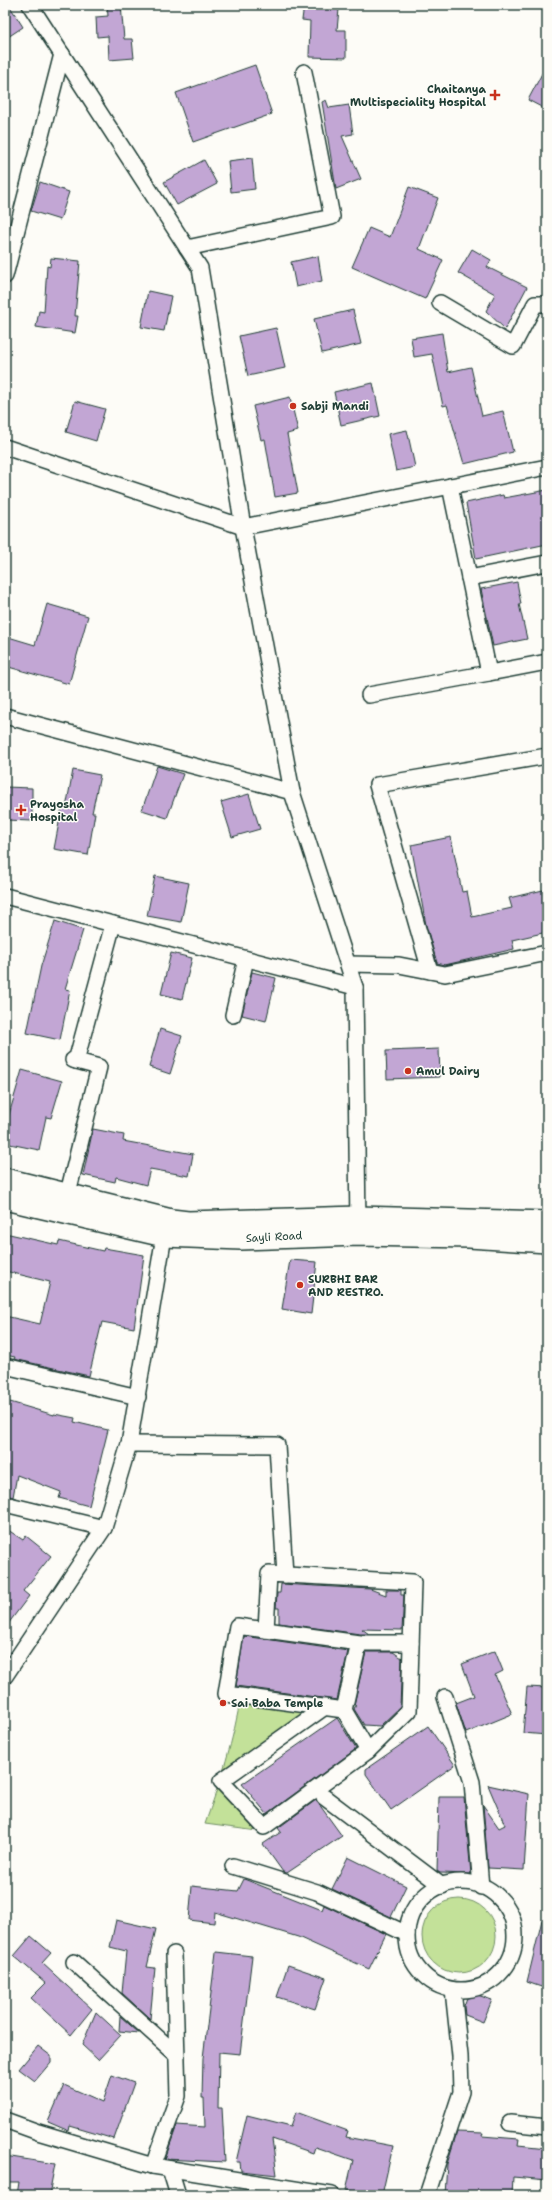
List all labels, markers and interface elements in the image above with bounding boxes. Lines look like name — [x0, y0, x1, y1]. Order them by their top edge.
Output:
place label: Chaitanya Multispeciality Hospital — [350, 82, 486, 110]
marker: Chaitanya Multispeciality Hospital — [489, 89, 501, 101]
place label: Sabji Mandi — [301, 399, 369, 414]
marker: Sabji Mandi — [288, 401, 298, 411]
place label: Prayosha Hospital — [30, 797, 84, 825]
marker: Prayosha Hospital — [15, 804, 27, 816]
place label: Amul Dairy — [416, 1064, 480, 1079]
marker: Amul Dairy — [403, 1066, 413, 1076]
street label: Sayli Road — [245, 1228, 303, 1246]
place label: SURBHI BAR AND RESTRO. — [308, 1272, 384, 1300]
marker: SURBHI BAR AND RESTRO. — [295, 1280, 305, 1290]
place label: Sai Baba Temple — [231, 1696, 324, 1711]
marker: Sai Baba Temple — [218, 1698, 228, 1708]

